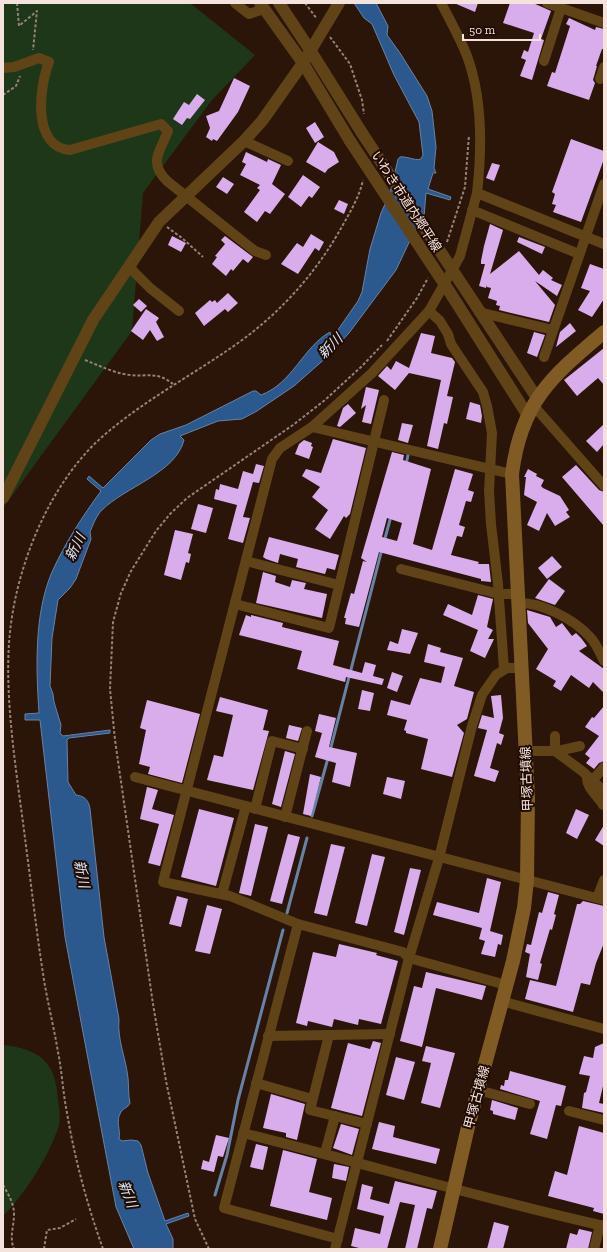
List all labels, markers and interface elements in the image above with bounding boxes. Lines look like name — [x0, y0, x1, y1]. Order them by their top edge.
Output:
scale bar — [463, 16, 540, 42]
text: 50 m — [469, 23, 496, 37]
street label: いわき市道内郷平線 — [368, 148, 445, 254]
water label: 新川 — [314, 329, 348, 362]
water label: 新川 — [62, 529, 90, 564]
street label: 甲塚古墳線 — [518, 746, 535, 812]
water label: 新川 — [70, 859, 93, 892]
street label: 甲塚古墳線 — [461, 1064, 492, 1130]
water label: 新川 — [115, 1178, 141, 1212]

